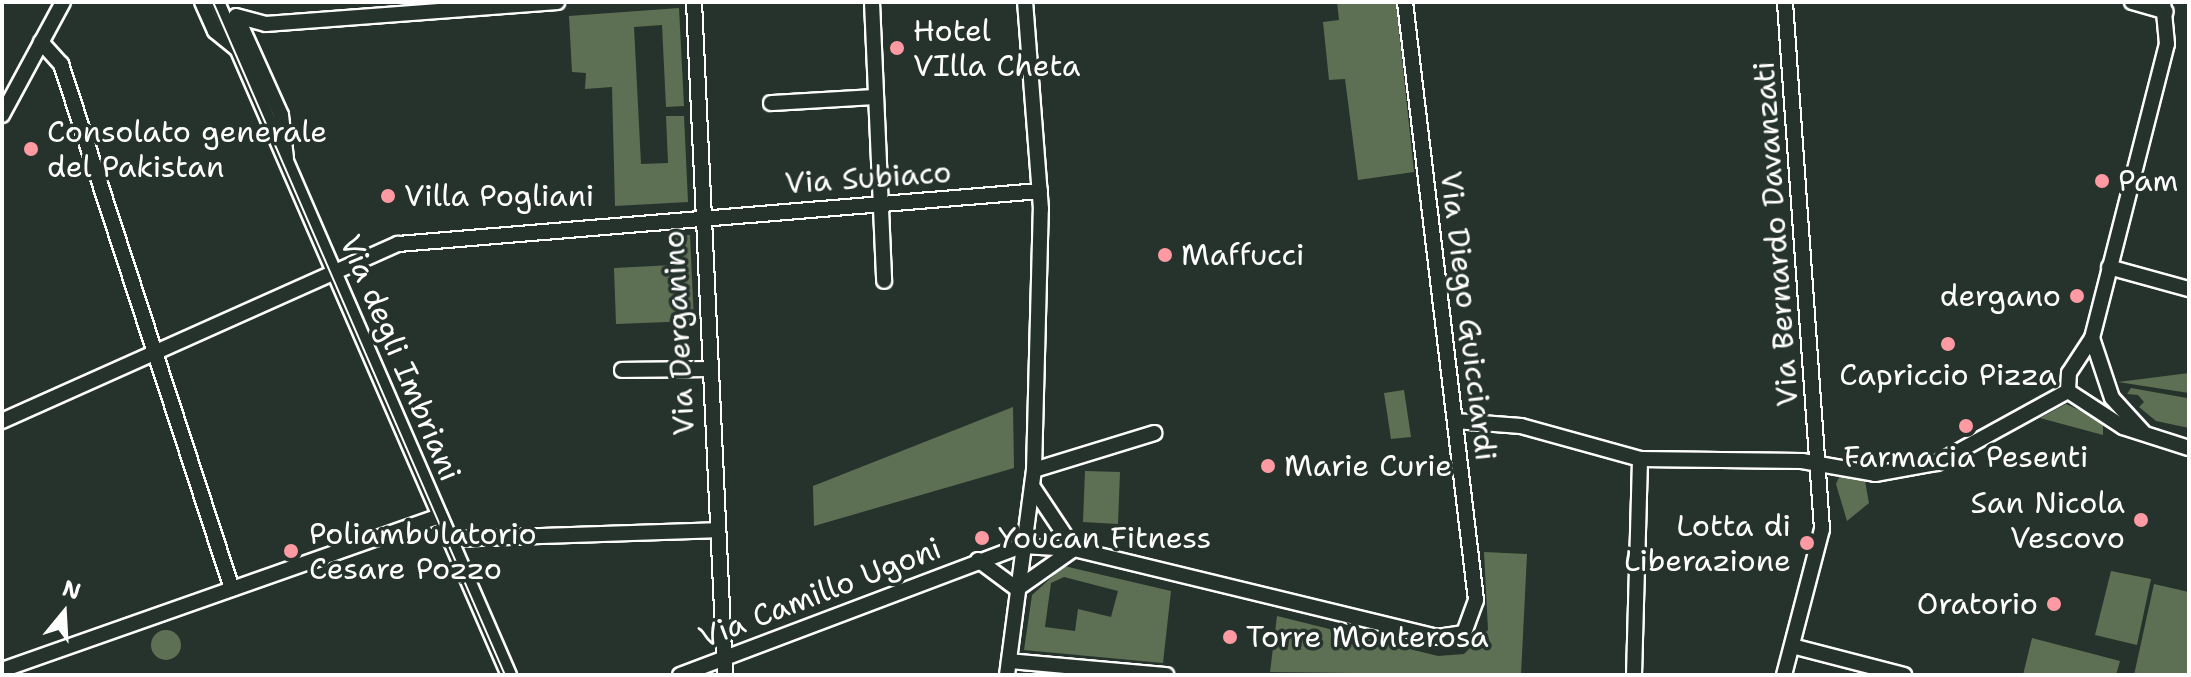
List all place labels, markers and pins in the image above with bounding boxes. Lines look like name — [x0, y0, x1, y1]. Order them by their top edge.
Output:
place label: Hotel VIlla Cheta — [913, 13, 1080, 84]
marker: Hotel VIlla Cheta — [888, 39, 906, 57]
place label: Consolato generale del Pakistan — [47, 114, 327, 184]
marker: Consolato generale del Pakistan — [22, 140, 40, 158]
place label: Pam — [2118, 163, 2178, 199]
marker: Pam — [2093, 172, 2111, 190]
place label: Villa Pogliani — [404, 178, 594, 214]
marker: Villa Pogliani — [379, 187, 397, 205]
place label: Maffucci — [1181, 237, 1304, 273]
marker: Maffucci — [1156, 246, 1174, 264]
place label: dergano — [1940, 278, 2061, 314]
marker: dergano — [2068, 287, 2086, 305]
marker: Capriccio Pizza — [1939, 335, 1957, 353]
place label: Capriccio Pizza — [1839, 357, 2057, 393]
marker: Farmacia Pesenti — [1957, 417, 1975, 435]
place label: Farmacia Pesenti — [1843, 439, 2089, 475]
place label: Marie Curie — [1284, 448, 1452, 484]
marker: Marie Curie — [1259, 457, 1277, 475]
place label: San Nicola Vescovo — [1970, 485, 2125, 556]
place label: Lotta di Liberazione — [1624, 508, 1791, 578]
marker: San Nicola Vescovo — [2132, 511, 2150, 529]
place label: Poliambulatorio Cesare Pozzo — [309, 516, 537, 586]
place label: Youcan Fitness — [998, 520, 1211, 556]
marker: Youcan Fitness — [973, 529, 991, 547]
marker: Lotta di Liberazione — [1798, 534, 1816, 552]
marker: Poliambulatorio Cesare Pozzo — [280, 540, 302, 562]
place label: Oratorio — [1917, 586, 2038, 622]
marker: Oratorio — [2045, 595, 2063, 613]
place label: Torre Monterosa — [1246, 619, 1489, 655]
marker: Torre Monterosa — [1221, 628, 1239, 646]

